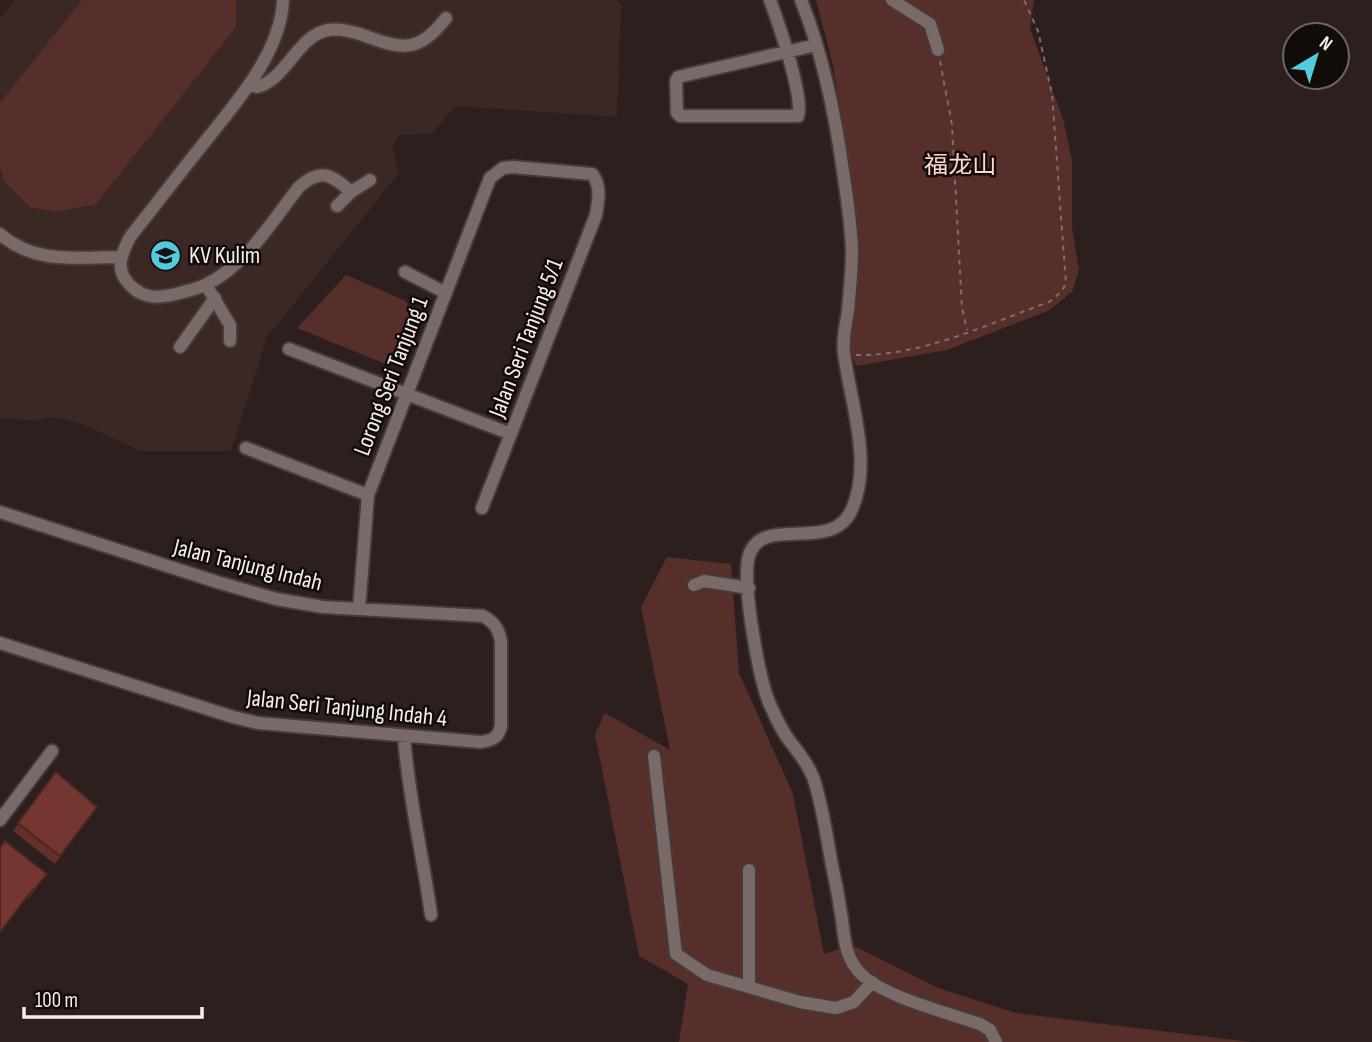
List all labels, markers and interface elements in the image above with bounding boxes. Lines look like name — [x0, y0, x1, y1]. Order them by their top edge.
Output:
north arrow — [1281, 21, 1351, 91]
text: N — [1314, 32, 1337, 56]
park label: 福龙山 — [924, 151, 996, 180]
school or university icon: KV Kulim — [149, 238, 183, 272]
place label: KV Kulim — [189, 241, 260, 270]
street label: Jalan Seri Tanjung 5/1 — [482, 254, 570, 422]
street label: Lorong Seri Tanjung 1 — [347, 292, 435, 460]
street label: Jalan Tanjung Indah — [170, 532, 325, 597]
street label: Jalan Seri Tanjung Indah 4 — [244, 683, 449, 733]
scale bar — [24, 976, 203, 1020]
text: 100 m — [35, 988, 78, 1013]

